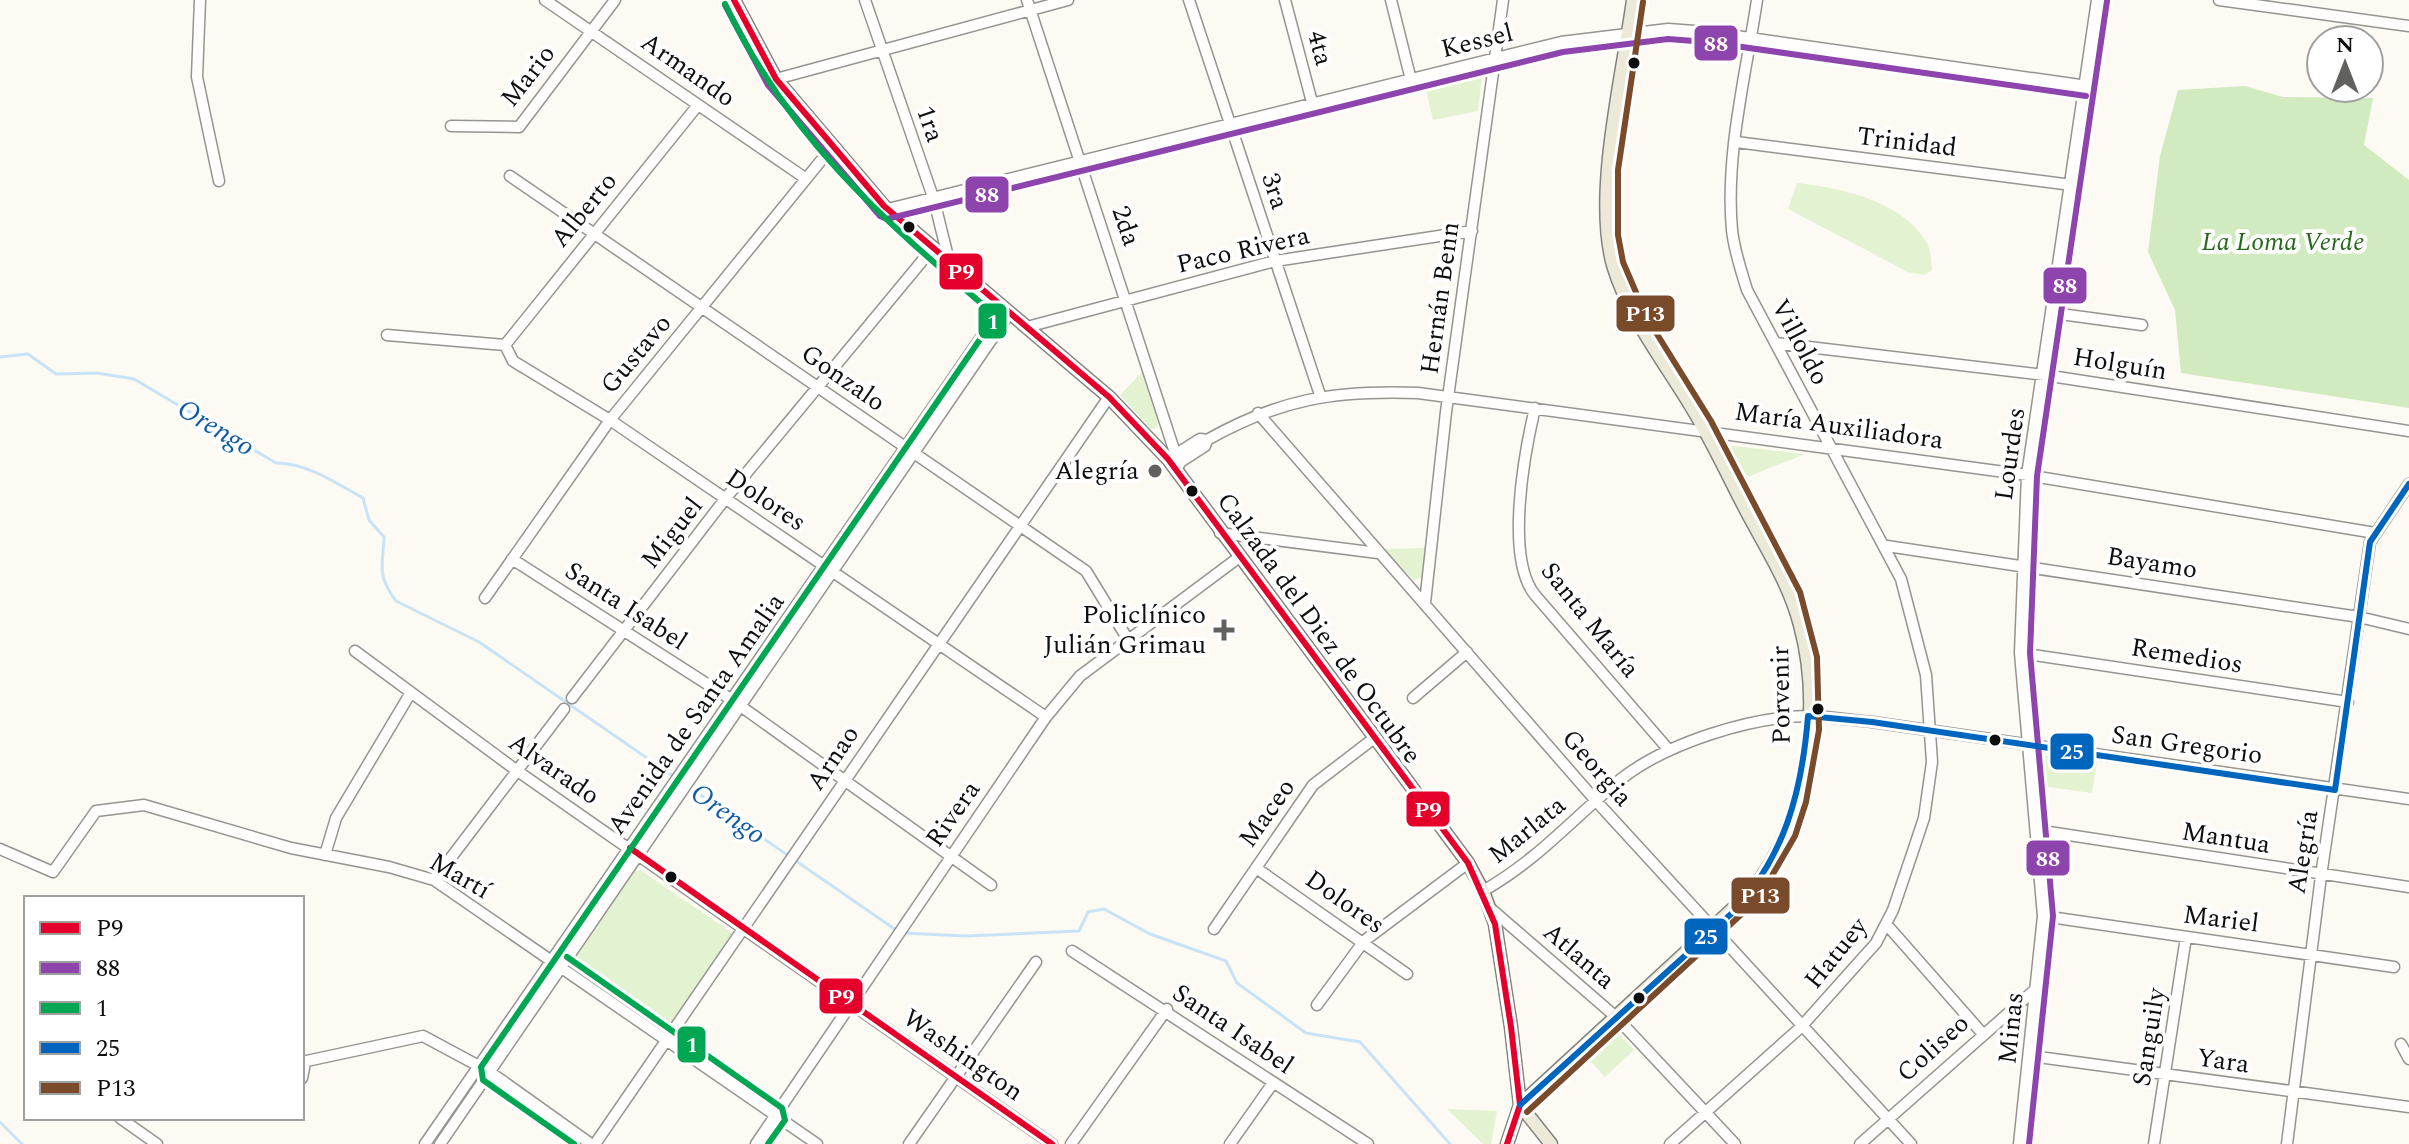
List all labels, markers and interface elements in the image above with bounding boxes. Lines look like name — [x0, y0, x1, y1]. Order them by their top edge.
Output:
street label: Kessel — [1437, 13, 1517, 69]
street label: Armando — [632, 23, 744, 117]
line badge: 88 — [1693, 24, 1739, 62]
north arrow — [2305, 24, 2385, 104]
street label: 4ta — [1296, 26, 1344, 70]
text: 88 — [1704, 28, 1728, 61]
text: N — [2336, 29, 2354, 62]
street label: Mario — [491, 36, 565, 116]
unlabelled marker — [1626, 55, 1642, 71]
street label: 1ra — [905, 100, 955, 148]
street label: Trinidad — [1855, 116, 1959, 168]
street label: Alberto — [541, 163, 627, 257]
street label: 3ra — [1250, 168, 1300, 215]
line badge: 88 — [964, 175, 1010, 214]
text: 88 — [975, 179, 999, 212]
street label: 2da — [1101, 200, 1152, 252]
street label: Paco Rivera — [1173, 215, 1314, 285]
unlabelled marker — [901, 219, 917, 235]
street label: Hernán Benn — [1410, 219, 1470, 377]
park label: La Loma Verde — [2202, 222, 2364, 262]
line badge: P9 — [938, 252, 984, 291]
text: P9 — [947, 256, 975, 289]
line badge: 88 — [2042, 266, 2088, 305]
text: 88 — [2053, 270, 2077, 303]
street label: Villoldo — [1761, 292, 1839, 392]
line badge: P13 — [1615, 294, 1676, 333]
text: P13 — [1625, 298, 1665, 331]
line badge: 1 — [977, 302, 1008, 340]
street label: Gustavo — [590, 305, 682, 403]
text: 1 — [987, 306, 999, 339]
street label: Gonzalo — [792, 334, 894, 422]
street label: Holguín — [2070, 337, 2170, 391]
water label: Orengo — [169, 388, 263, 468]
street label: María Auxiliadora — [1732, 392, 1946, 460]
street label: Lourdes — [1984, 405, 2036, 503]
place label: Alegría — [1054, 451, 1139, 491]
street label: Dolores — [718, 458, 814, 542]
marker: Alegría — [1146, 462, 1164, 480]
unlabelled marker — [1184, 483, 1200, 499]
street label: Calzada del Diez de Octubre — [1207, 484, 1431, 772]
street label: Miguel — [631, 488, 713, 578]
street label: Bayamo — [2104, 536, 2200, 590]
street label: Santa Isabel — [557, 551, 695, 661]
street label: Santa María — [1531, 553, 1650, 687]
street label: Avenida de Santa Amalia — [597, 585, 795, 843]
place label: Policlínico Julián Grimau — [1043, 595, 1206, 665]
marker: Policlínico Julián Grimau — [1213, 619, 1235, 641]
street label: Remedios — [2128, 627, 2246, 685]
street label: Porvenir — [1760, 645, 1802, 745]
unlabelled marker — [1810, 701, 1826, 717]
street label: San Gregorio — [2109, 715, 2265, 775]
street label: Arnao — [796, 717, 870, 799]
street label: Georgia — [1552, 720, 1642, 816]
street label: Alvarado — [500, 723, 608, 815]
unlabelled marker — [1987, 732, 2003, 748]
line badge: 25 — [2049, 732, 2095, 771]
text: 25 — [2060, 736, 2084, 769]
street label: Maceo — [1229, 770, 1305, 856]
water label: Orengo — [681, 772, 775, 856]
street label: Rivera — [915, 772, 991, 856]
street label: Marlata — [1479, 786, 1575, 874]
line badge: P9 — [1405, 790, 1451, 828]
text: P9 — [1414, 794, 1442, 827]
street label: Alegría — [2277, 807, 2329, 897]
street label: Mantua — [2179, 811, 2273, 865]
line badge: 88 — [2025, 839, 2071, 877]
street label: Martí — [422, 842, 500, 911]
text: 88 — [2036, 843, 2060, 876]
street label: Dolores — [1297, 860, 1393, 944]
unlabelled marker — [663, 869, 679, 885]
line badge: P13 — [1730, 876, 1791, 915]
text: P13 — [1740, 880, 1780, 913]
street label: Mariel — [2181, 894, 2261, 944]
legend — [24, 896, 304, 1120]
street label: Hatuey — [1794, 907, 1878, 998]
text: P9 — [96, 911, 123, 947]
street label: Atlanta — [1534, 913, 1625, 999]
line badge: 25 — [1683, 917, 1729, 956]
text: 25 — [1694, 921, 1718, 954]
text: 88 — [96, 951, 120, 987]
street label: Santa Isabel — [1164, 973, 1302, 1085]
line badge: P9 — [818, 977, 864, 1015]
text: P9 — [827, 981, 855, 1014]
street label: Sanguily — [2121, 983, 2177, 1089]
unlabelled marker — [1631, 990, 1647, 1006]
street label: Minas — [1987, 990, 2035, 1066]
text: 1 — [96, 991, 108, 1027]
street label: Washington — [894, 999, 1032, 1111]
street label: Coliseo — [1887, 1004, 1979, 1092]
line badge: 1 — [676, 1025, 707, 1064]
text: 1 — [686, 1029, 698, 1062]
text: 25 — [96, 1031, 120, 1067]
street label: Yara — [2194, 1038, 2252, 1085]
text: P13 — [96, 1071, 135, 1107]

